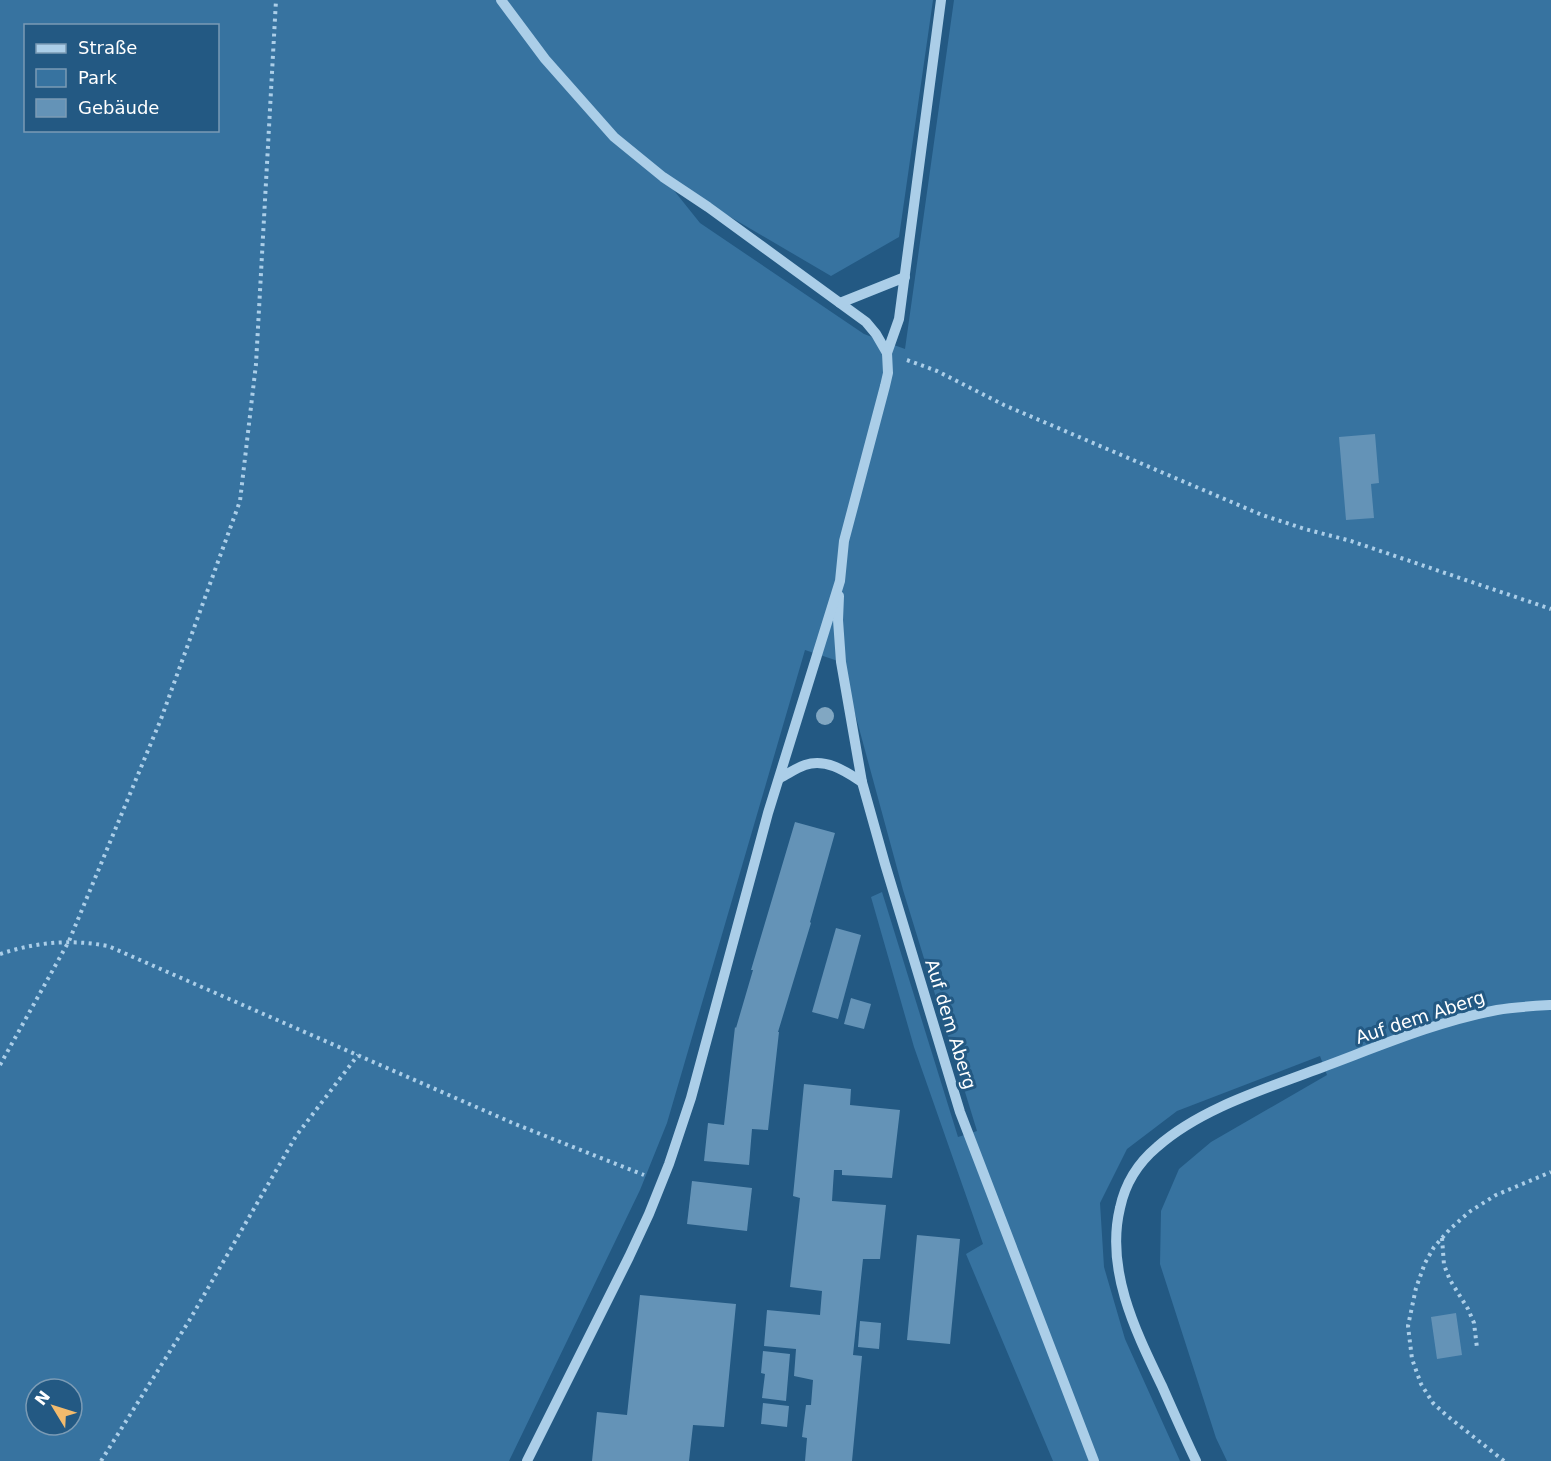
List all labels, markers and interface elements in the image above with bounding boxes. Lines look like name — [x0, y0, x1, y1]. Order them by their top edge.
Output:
legend — [24, 24, 219, 132]
text: Straße — [78, 37, 137, 58]
text: Park — [78, 67, 117, 88]
text: Gebäude — [78, 97, 159, 118]
street label: Auf dem Aberg — [921, 956, 981, 1092]
street label: Auf dem Aberg — [1353, 986, 1487, 1048]
north arrow — [24, 1377, 84, 1437]
text: N — [31, 1387, 54, 1409]

